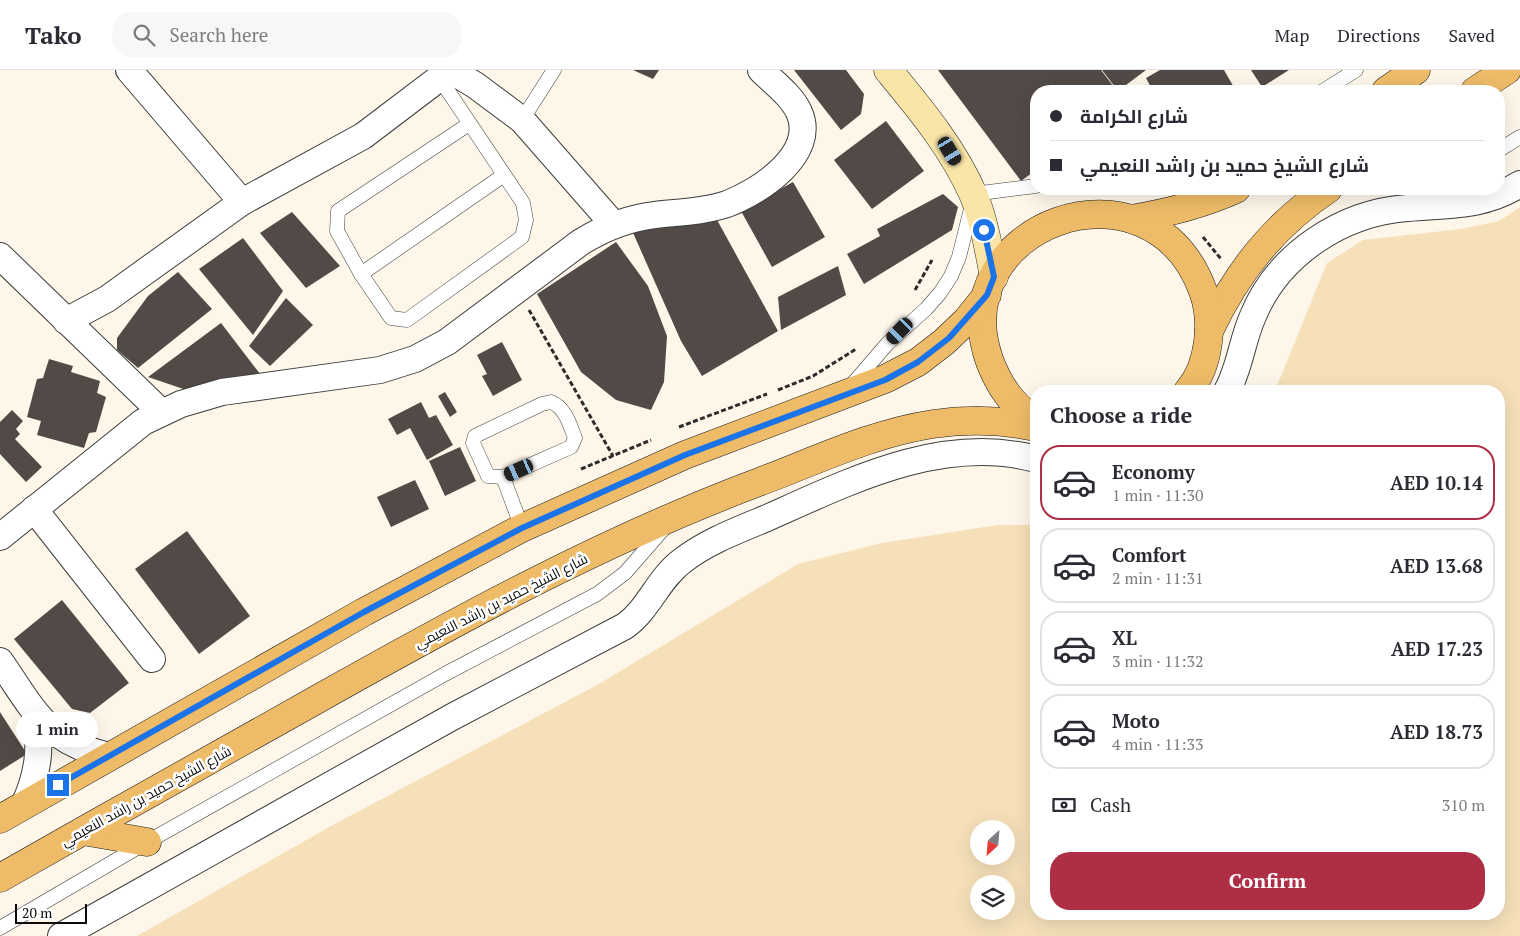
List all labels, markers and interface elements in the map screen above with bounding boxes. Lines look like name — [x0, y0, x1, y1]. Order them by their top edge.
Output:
search box — [112, 12, 462, 57]
text: Tako — [25, 19, 82, 51]
icon: search — [130, 21, 158, 49]
text: Search here — [170, 22, 268, 47]
text: Map — [1274, 23, 1309, 47]
text: Directions — [1337, 23, 1420, 47]
text: Saved — [1448, 23, 1495, 47]
text: شارع الكرامة — [1080, 103, 1188, 128]
car — [935, 134, 964, 168]
text: شارع الشيخ حميد بن راشد النعيمي — [1080, 152, 1369, 177]
route start — [973, 219, 995, 241]
car — [884, 315, 915, 347]
text: Choose a ride — [1050, 400, 1192, 429]
car — [502, 457, 535, 483]
text: Economy — [1112, 459, 1195, 484]
icon: car — [1052, 460, 1097, 505]
text: AED 10.14 — [1390, 470, 1483, 495]
text: 1 min · 11:30 — [1112, 484, 1204, 506]
text: Comfort — [1112, 542, 1187, 567]
icon: car — [1052, 543, 1097, 588]
street label: شارع الشيخ حميد بن راشد النعيمي — [411, 548, 592, 655]
text: AED 13.68 — [1390, 553, 1483, 578]
text: 2 min · 11:31 — [1112, 567, 1204, 589]
text: XL — [1112, 625, 1137, 650]
icon: car — [1052, 626, 1097, 671]
text: AED 17.23 — [1391, 636, 1483, 661]
text: 3 min · 11:32 — [1112, 650, 1204, 672]
text: Moto — [1112, 708, 1160, 733]
icon: car — [1052, 709, 1097, 754]
callout: 1 min — [17, 712, 99, 748]
text: 1 min — [35, 718, 79, 740]
text: AED 18.73 — [1390, 719, 1483, 744]
text: 4 min · 11:33 — [1112, 733, 1204, 755]
street label: شارع الشيخ حميد بن راشد النعيمي — [57, 741, 236, 853]
route end — [47, 774, 69, 796]
icon: cash — [1050, 791, 1078, 819]
text: Cash — [1090, 792, 1131, 817]
text: 310 m — [1442, 794, 1485, 816]
north arrow — [970, 820, 1015, 865]
map controls — [970, 820, 1015, 920]
button: Confirm — [1050, 852, 1485, 910]
button: layers — [970, 875, 1015, 920]
scale bar — [15, 901, 88, 924]
text: 20 m — [22, 903, 52, 922]

